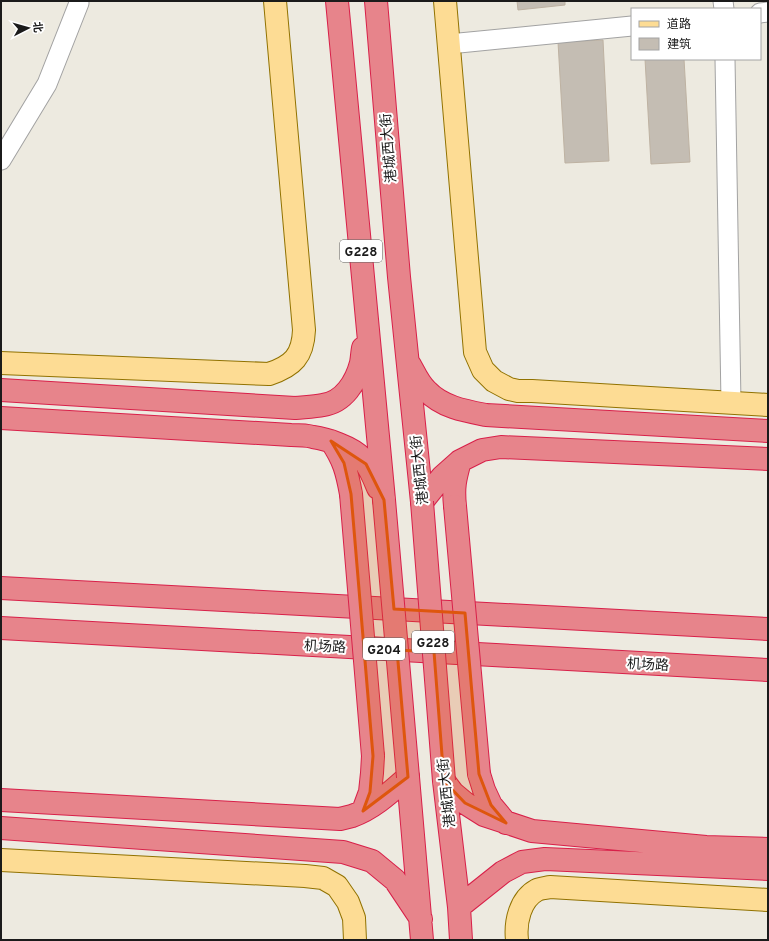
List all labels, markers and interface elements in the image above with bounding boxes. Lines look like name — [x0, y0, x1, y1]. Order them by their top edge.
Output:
north arrow — [8, 8, 48, 48]
legend — [631, 8, 761, 60]
text: 道路 — [667, 17, 691, 33]
text: 北 — [29, 21, 44, 33]
text: 建筑 — [667, 37, 691, 53]
street label: 港城西大街 — [378, 112, 401, 183]
road number: G228 — [340, 240, 382, 262]
street label: 港城西大街 — [408, 434, 433, 506]
road number: G228 — [412, 631, 454, 653]
street label: 机场路 — [304, 638, 346, 657]
road number: G204 — [363, 638, 405, 660]
street label: 机场路 — [627, 656, 669, 675]
street label: 港城西大街 — [435, 757, 460, 829]

